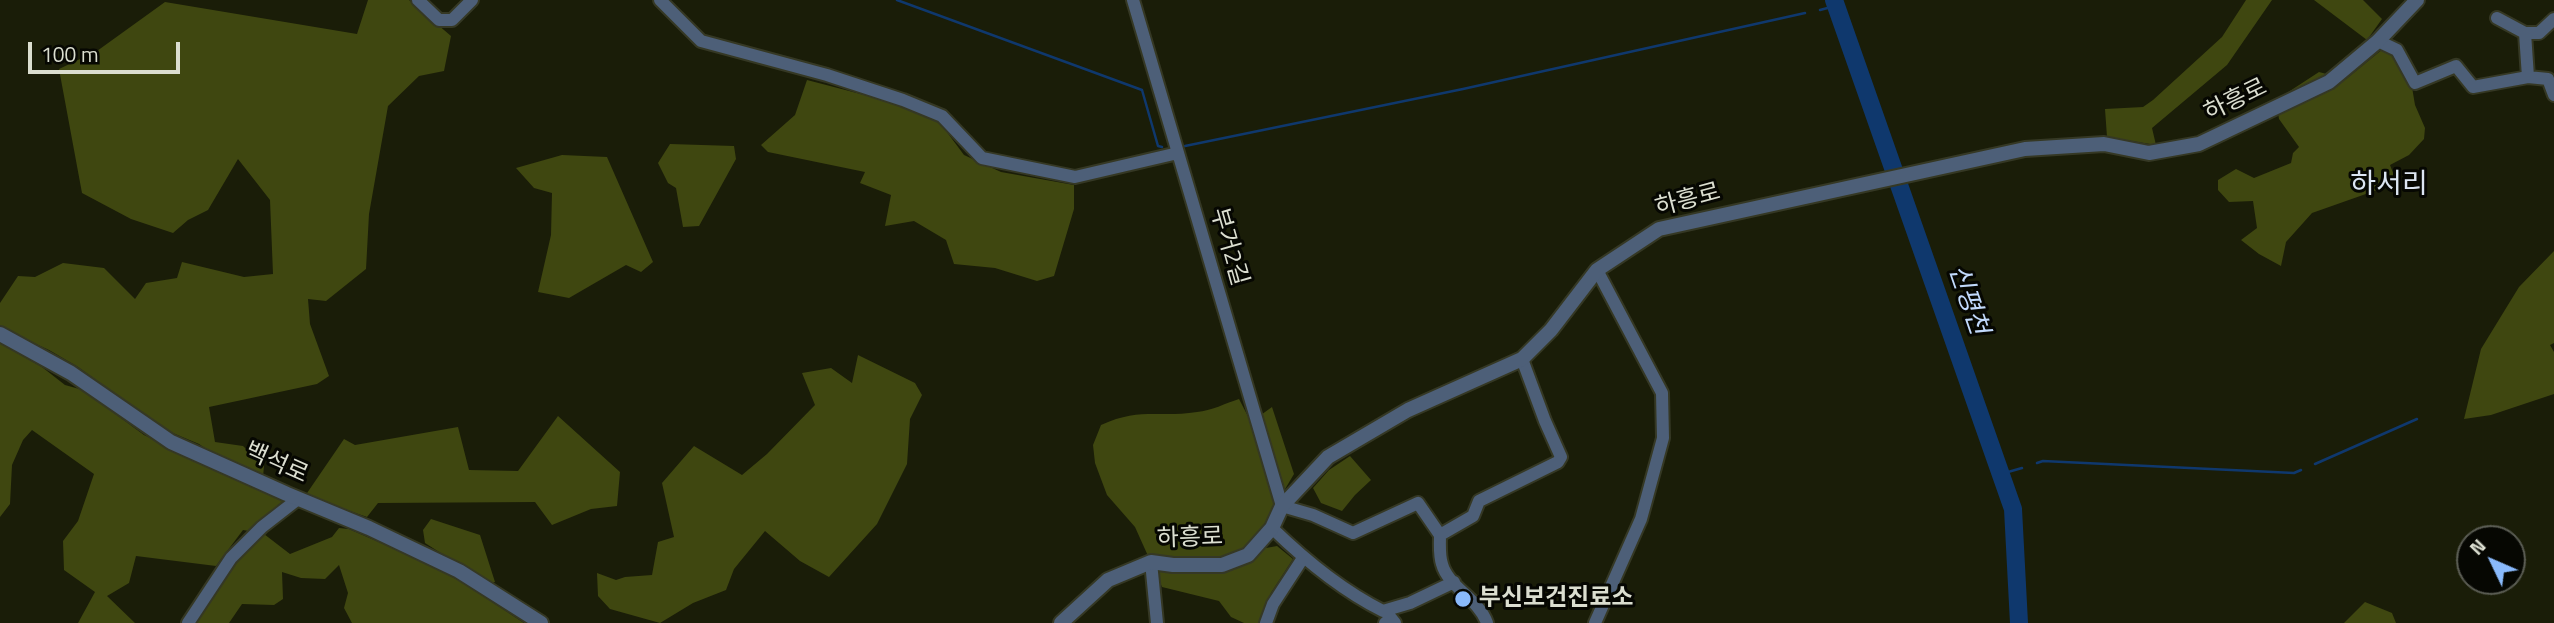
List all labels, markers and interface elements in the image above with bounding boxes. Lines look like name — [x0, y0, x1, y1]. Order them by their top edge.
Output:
scale bar — [32, 28, 184, 72]
text: 100 m — [41, 38, 98, 70]
street label: 하흥로 — [2200, 74, 2272, 128]
district label: 하서리 — [2350, 169, 2428, 203]
street label: 하흥로 — [1652, 179, 1724, 223]
street label: 부거2길 — [1203, 205, 1253, 289]
water label: 신평천 — [1941, 261, 1993, 339]
street label: 백석로 — [240, 437, 312, 491]
street label: 하흥로 — [1156, 523, 1224, 555]
north arrow — [2456, 525, 2526, 595]
text: N — [2462, 532, 2492, 561]
place label: 부신보건진료소 — [1479, 585, 1634, 613]
marker: 부신보건진료소 — [1453, 589, 1473, 609]

